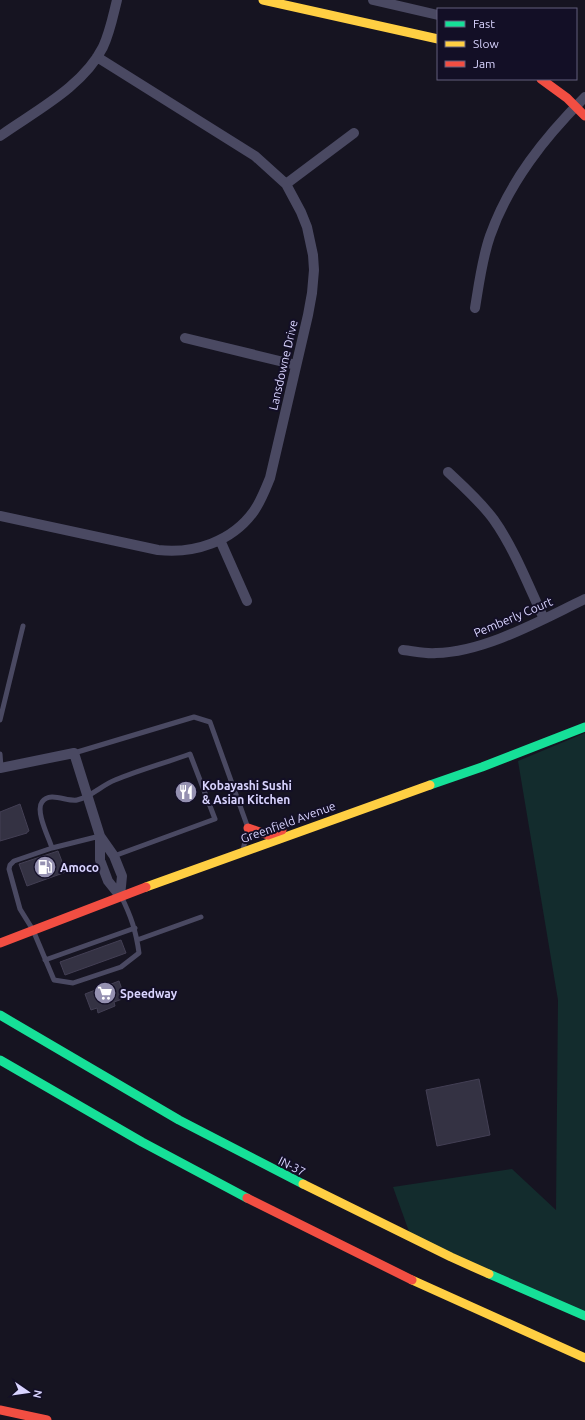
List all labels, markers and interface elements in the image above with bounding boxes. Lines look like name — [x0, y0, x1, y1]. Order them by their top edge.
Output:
legend — [437, 8, 577, 80]
text: Fast — [473, 17, 495, 30]
text: Slow — [473, 37, 499, 50]
text: Jam — [473, 57, 495, 70]
street label: Lansdowne Drive — [266, 319, 300, 411]
street label: Pemberly Court — [472, 594, 555, 639]
restaurant icon: Kobayashi Sushi & Asian Kitchen — [173, 779, 199, 805]
place label: Kobayashi Sushi & Asian Kitchen — [202, 779, 292, 806]
street label: Greenfield Avenue — [239, 799, 337, 845]
fuel station icon: Amoco — [32, 854, 58, 880]
place label: Amoco — [60, 861, 99, 874]
supermarket icon: Speedway — [92, 980, 118, 1006]
place label: Speedway — [120, 987, 178, 1000]
street label: IN-37 — [276, 1154, 308, 1178]
north arrow — [8, 1372, 48, 1412]
text: N — [31, 1389, 45, 1400]

